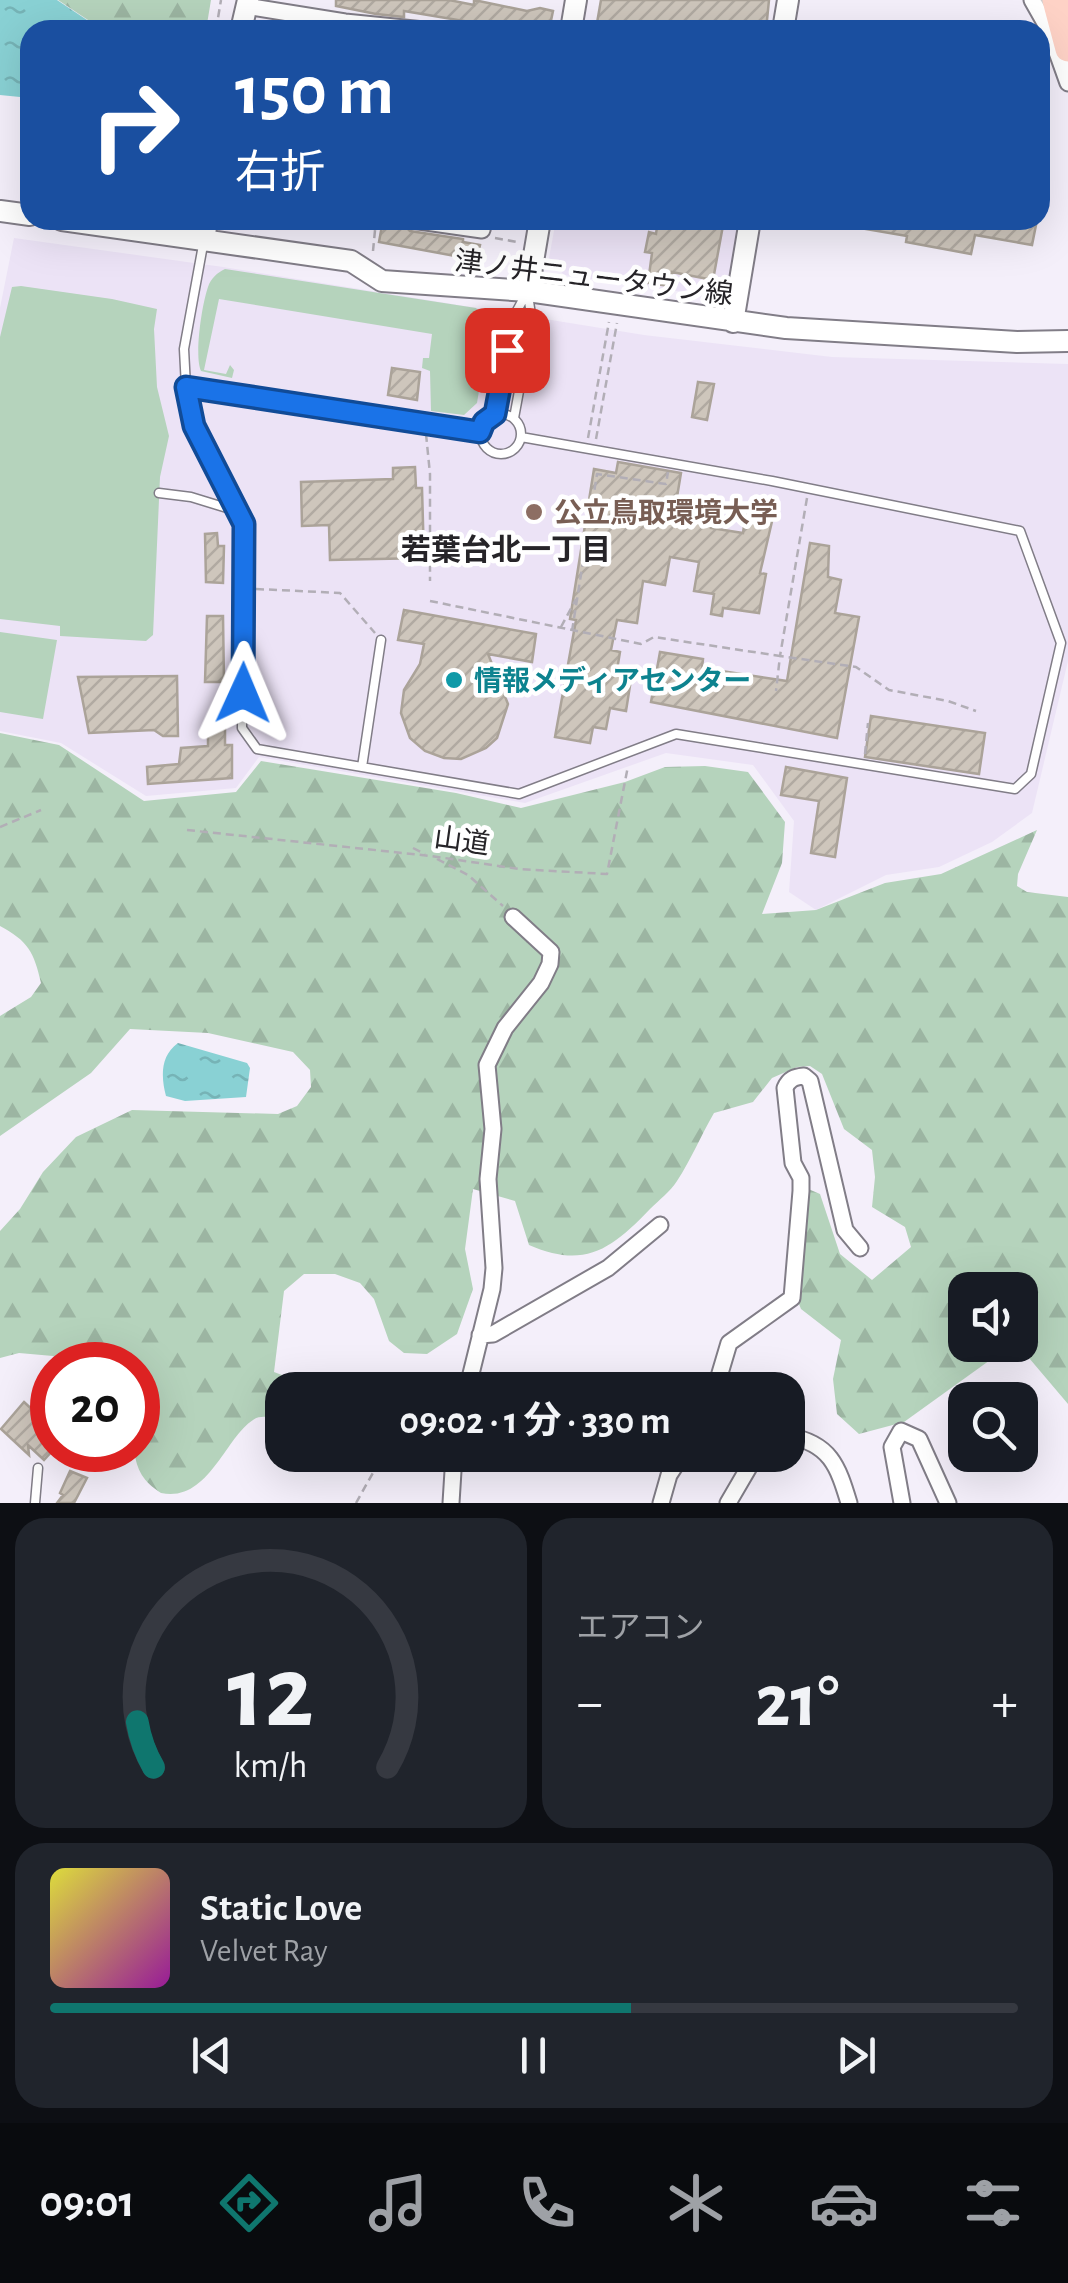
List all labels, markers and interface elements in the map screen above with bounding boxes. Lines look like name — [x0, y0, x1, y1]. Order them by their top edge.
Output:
text: 150 m — [235, 57, 394, 127]
icon: right — [70, 60, 200, 190]
text: 右折 — [235, 151, 325, 196]
street label: 津ノ井ニュータウン線 — [453, 246, 735, 310]
pin — [465, 308, 550, 393]
icon: arrive — [480, 323, 535, 378]
place label: 公立鳥取環境大学 — [554, 497, 778, 528]
marker: 公立鳥取環境大学 — [523, 501, 545, 523]
district label: 若葉台北一丁目 — [401, 534, 611, 566]
position arrow — [191, 641, 295, 745]
place label: 情報メディアセンター — [474, 665, 751, 696]
marker: 情報メディアセンター — [443, 669, 465, 691]
street label: 山道 — [432, 822, 492, 860]
map controls — [948, 1272, 1038, 1472]
button: sound — [948, 1272, 1038, 1362]
speed limit sign: 20 — [30, 1342, 160, 1472]
button: search — [948, 1382, 1038, 1472]
text: 09:02 · 1 分 · 330 m — [399, 1403, 671, 1441]
text: エアコン — [577, 1612, 705, 1644]
text: 12 — [228, 1642, 314, 1746]
text: 21° — [755, 1665, 839, 1740]
text: − — [577, 1676, 603, 1731]
text: + — [992, 1676, 1018, 1731]
text: km/h — [234, 1748, 308, 1784]
text: Static Love — [200, 1890, 362, 1928]
text: Velvet Ray — [200, 1935, 328, 1967]
icon: previous — [184, 2028, 239, 2083]
icon: pause — [506, 2028, 561, 2083]
icon: next — [829, 2028, 884, 2083]
icon: directions — [214, 2168, 284, 2238]
icon: music — [363, 2168, 433, 2238]
icon: phone — [512, 2168, 582, 2238]
icon: climate — [661, 2168, 731, 2238]
icon: car — [809, 2168, 879, 2238]
icon: filters — [958, 2168, 1028, 2238]
text: 09:01 — [39, 2180, 135, 2225]

